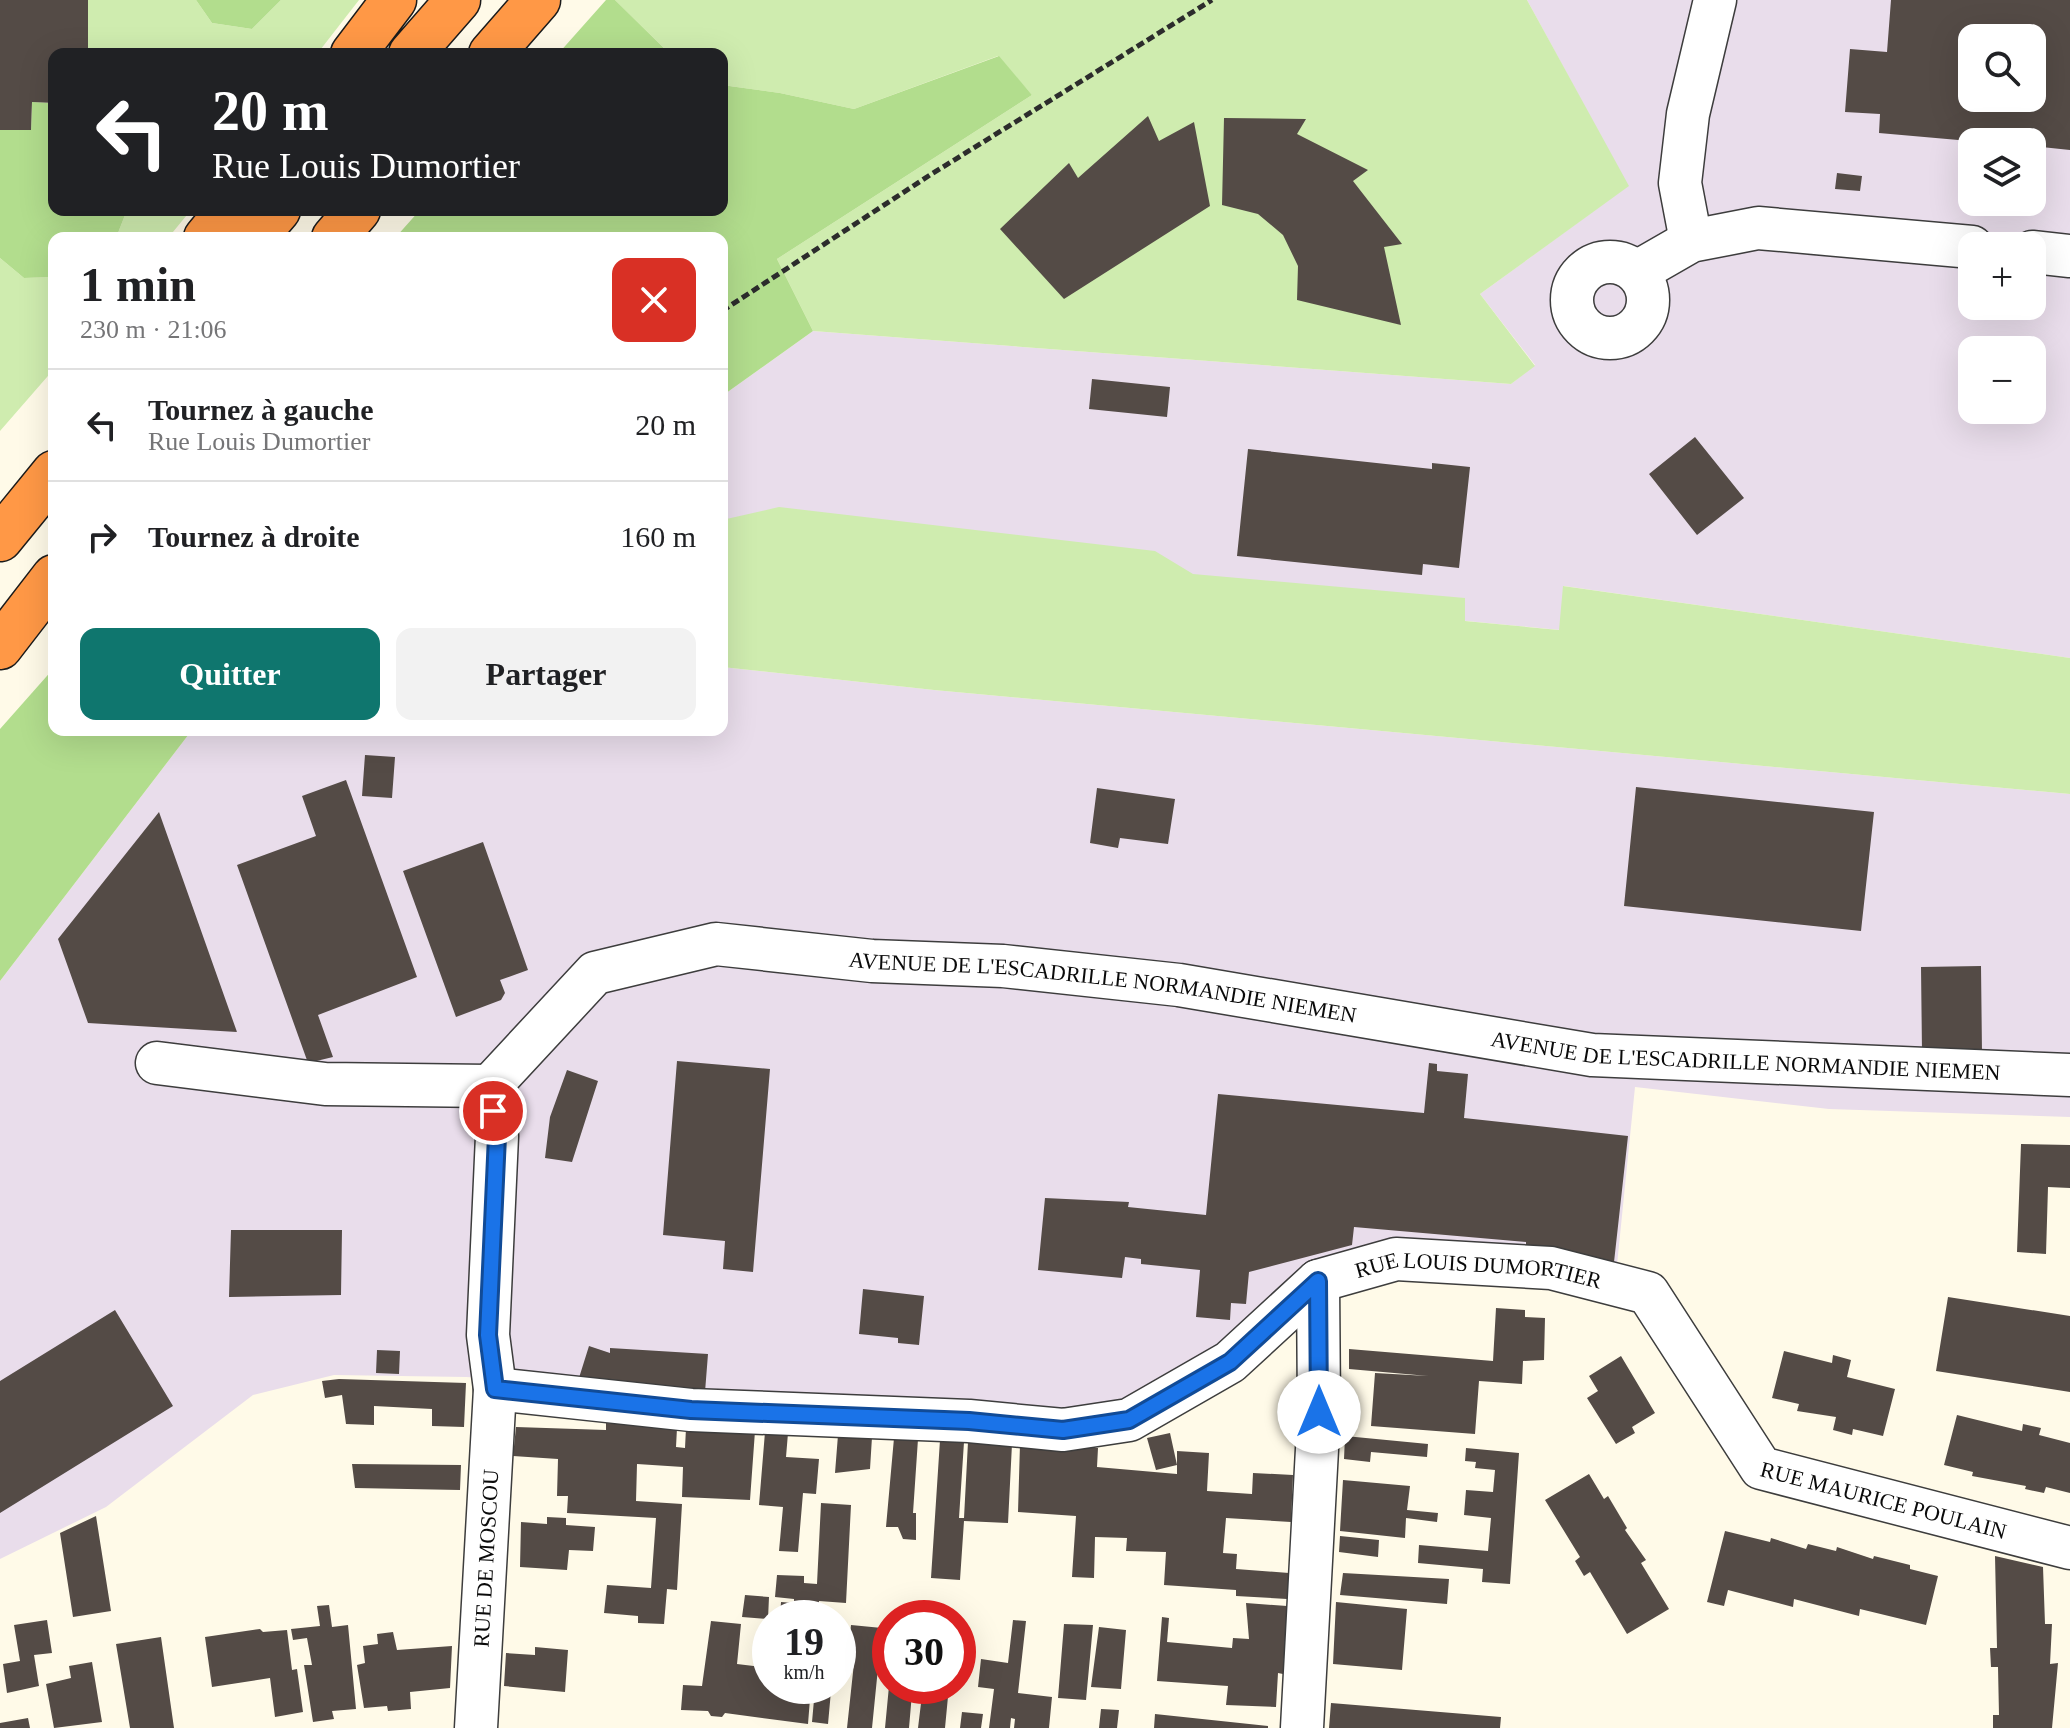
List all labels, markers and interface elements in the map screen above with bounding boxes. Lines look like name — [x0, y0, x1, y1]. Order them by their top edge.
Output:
map controls — [1958, 24, 2046, 424]
button: search — [1958, 24, 2046, 112]
icon: left — [80, 80, 184, 184]
text: 20 m — [212, 80, 329, 142]
button: layers — [1958, 128, 2046, 216]
text: Rue Louis Dumortier — [212, 146, 520, 186]
button: + — [1958, 232, 2046, 320]
text: 1 min — [80, 258, 196, 311]
button: close — [612, 258, 696, 342]
text: 230 m · 21:06 — [80, 315, 227, 344]
button: − — [1958, 336, 2046, 424]
text: Tournez à gauche — [148, 393, 374, 426]
icon: left — [80, 403, 124, 447]
text: 20 m — [635, 408, 696, 441]
text: Rue Louis Dumortier — [148, 427, 370, 456]
icon: right — [80, 515, 124, 559]
text: Tournez à droite — [148, 520, 360, 553]
text: 160 m — [620, 520, 696, 553]
button: Quitter — [80, 628, 380, 720]
button: Partager — [396, 628, 696, 720]
street label: AVENUE DE L'ESCADRILLE NORMANDIE NIEMEN — [848, 947, 1358, 1028]
street label: AVENUE DE L'ESCADRILLE NORMANDIE NIEMEN — [1489, 1026, 2001, 1085]
pin — [459, 1077, 527, 1145]
icon: arrive — [471, 1089, 515, 1133]
street label: RUE LOUIS DUMORTIER — [1352, 1247, 1604, 1294]
position arrow — [1277, 1370, 1361, 1454]
street label: RUE MAURICE POULAIN — [1758, 1456, 2009, 1544]
street label: RUE DE MOSCOU — [469, 1468, 503, 1648]
speed limit sign: 30 — [872, 1600, 976, 1704]
text: 19 — [784, 1619, 824, 1664]
text: km/h — [783, 1661, 825, 1683]

